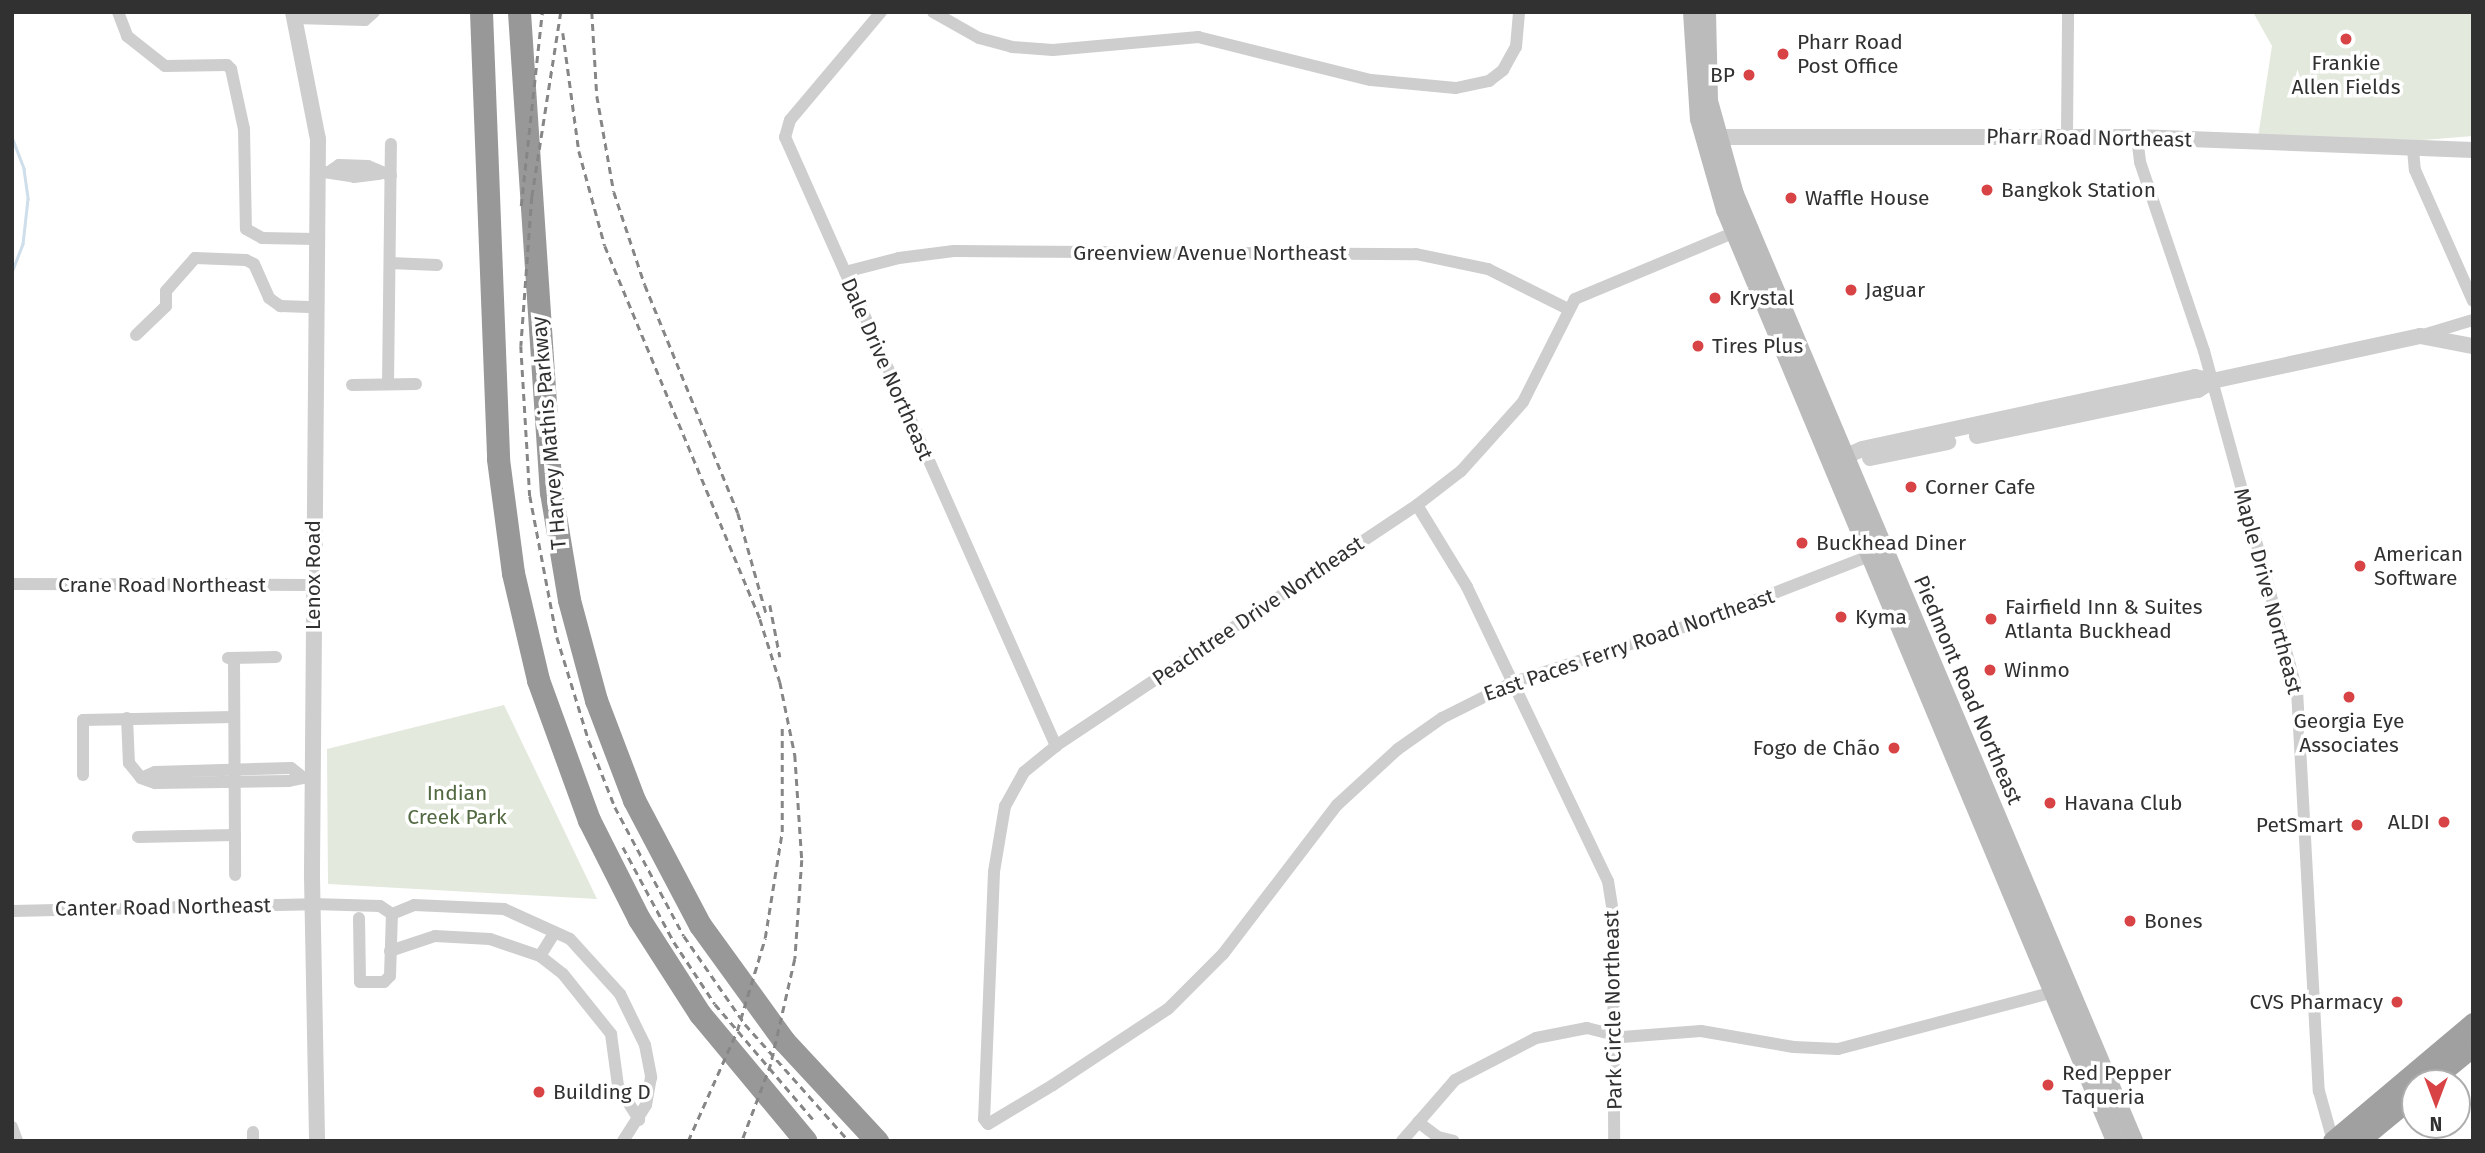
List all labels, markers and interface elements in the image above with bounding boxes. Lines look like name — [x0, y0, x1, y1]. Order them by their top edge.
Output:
place label: Pharr Road Post Office — [1797, 29, 1903, 79]
marker: Frankie Allen Fields — [2338, 31, 2354, 47]
marker: Pharr Road Post Office — [1775, 46, 1791, 62]
place label: Frankie Allen Fields — [2292, 50, 2400, 100]
place label: BP — [1710, 62, 1735, 88]
marker: BP — [1741, 67, 1757, 83]
street label: Pharr Road Northeast — [1986, 124, 2192, 152]
place label: Bangkok Station — [2001, 177, 2156, 203]
marker: Bangkok Station — [1979, 182, 1995, 198]
place label: Waffle House — [1805, 185, 1930, 211]
marker: Waffle House — [1783, 190, 1799, 206]
street label: Greenview Avenue Northeast — [1073, 240, 1347, 266]
street label: Dale Drive Northeast — [835, 274, 939, 464]
place label: Jaguar — [1865, 277, 1925, 303]
marker: Jaguar — [1843, 282, 1859, 298]
place label: Krystal — [1729, 285, 1794, 311]
marker: Krystal — [1707, 290, 1723, 306]
street label: T Harvey Mathis Parkway — [526, 315, 572, 551]
place label: Tires Plus — [1712, 333, 1803, 359]
marker: Tires Plus — [1690, 338, 1706, 354]
place label: Corner Cafe — [1925, 474, 2035, 500]
marker: Corner Cafe — [1903, 479, 1919, 495]
street label: Maple Drive Northeast — [2228, 485, 2308, 697]
street label: Lenox Road — [300, 520, 326, 630]
place label: Buckhead Diner — [1816, 530, 1966, 556]
street label: Peachtree Drive Northeast — [1148, 531, 1368, 691]
marker: Buckhead Diner — [1794, 535, 1810, 551]
place label: American Software — [2374, 541, 2463, 591]
marker: American Software — [2352, 558, 2368, 574]
street label: Crane Road Northeast — [58, 572, 266, 598]
street label: Piedmont Road Northeast — [1908, 572, 2028, 808]
street label: East Paces Ferry Road Northeast — [1480, 583, 1778, 707]
place label: Fairfield Inn & Suites Atlanta Buckhead — [2005, 594, 2203, 644]
place label: Kyma — [1855, 604, 1907, 630]
marker: Kyma — [1833, 609, 1849, 625]
marker: Fairfield Inn & Suites Atlanta Buckhead — [1983, 611, 1999, 627]
place label: Winmo — [2004, 657, 2070, 683]
marker: Winmo — [1982, 662, 1998, 678]
marker: Georgia Eye Associates — [2341, 689, 2357, 705]
place label: Georgia Eye Associates — [2293, 708, 2405, 758]
place label: Fogo de Chão — [1753, 735, 1880, 761]
marker: Fogo de Chão — [1886, 740, 1902, 756]
park label: Indian Creek Park — [407, 780, 507, 830]
place label: Havana Club — [2064, 790, 2183, 816]
marker: Havana Club — [2042, 795, 2058, 811]
place label: ALDI — [2388, 809, 2430, 835]
place label: PetSmart — [2256, 812, 2343, 838]
marker: ALDI — [2436, 814, 2452, 830]
marker: PetSmart — [2349, 817, 2365, 833]
street label: Canter Road Northeast — [55, 893, 271, 921]
place label: Bones — [2144, 908, 2203, 934]
street label: Park Circle Northeast — [1599, 910, 1627, 1110]
marker: Bones — [2122, 913, 2138, 929]
place label: CVS Pharmacy — [2249, 989, 2383, 1015]
marker: CVS Pharmacy — [2389, 994, 2405, 1010]
place label: Red Pepper Taqueria — [2062, 1060, 2171, 1110]
north arrow — [2401, 1069, 2471, 1139]
marker: Red Pepper Taqueria — [2040, 1077, 2056, 1093]
place label: Building D — [553, 1079, 651, 1105]
marker: Building D — [531, 1084, 547, 1100]
text: N — [2430, 1112, 2442, 1135]

